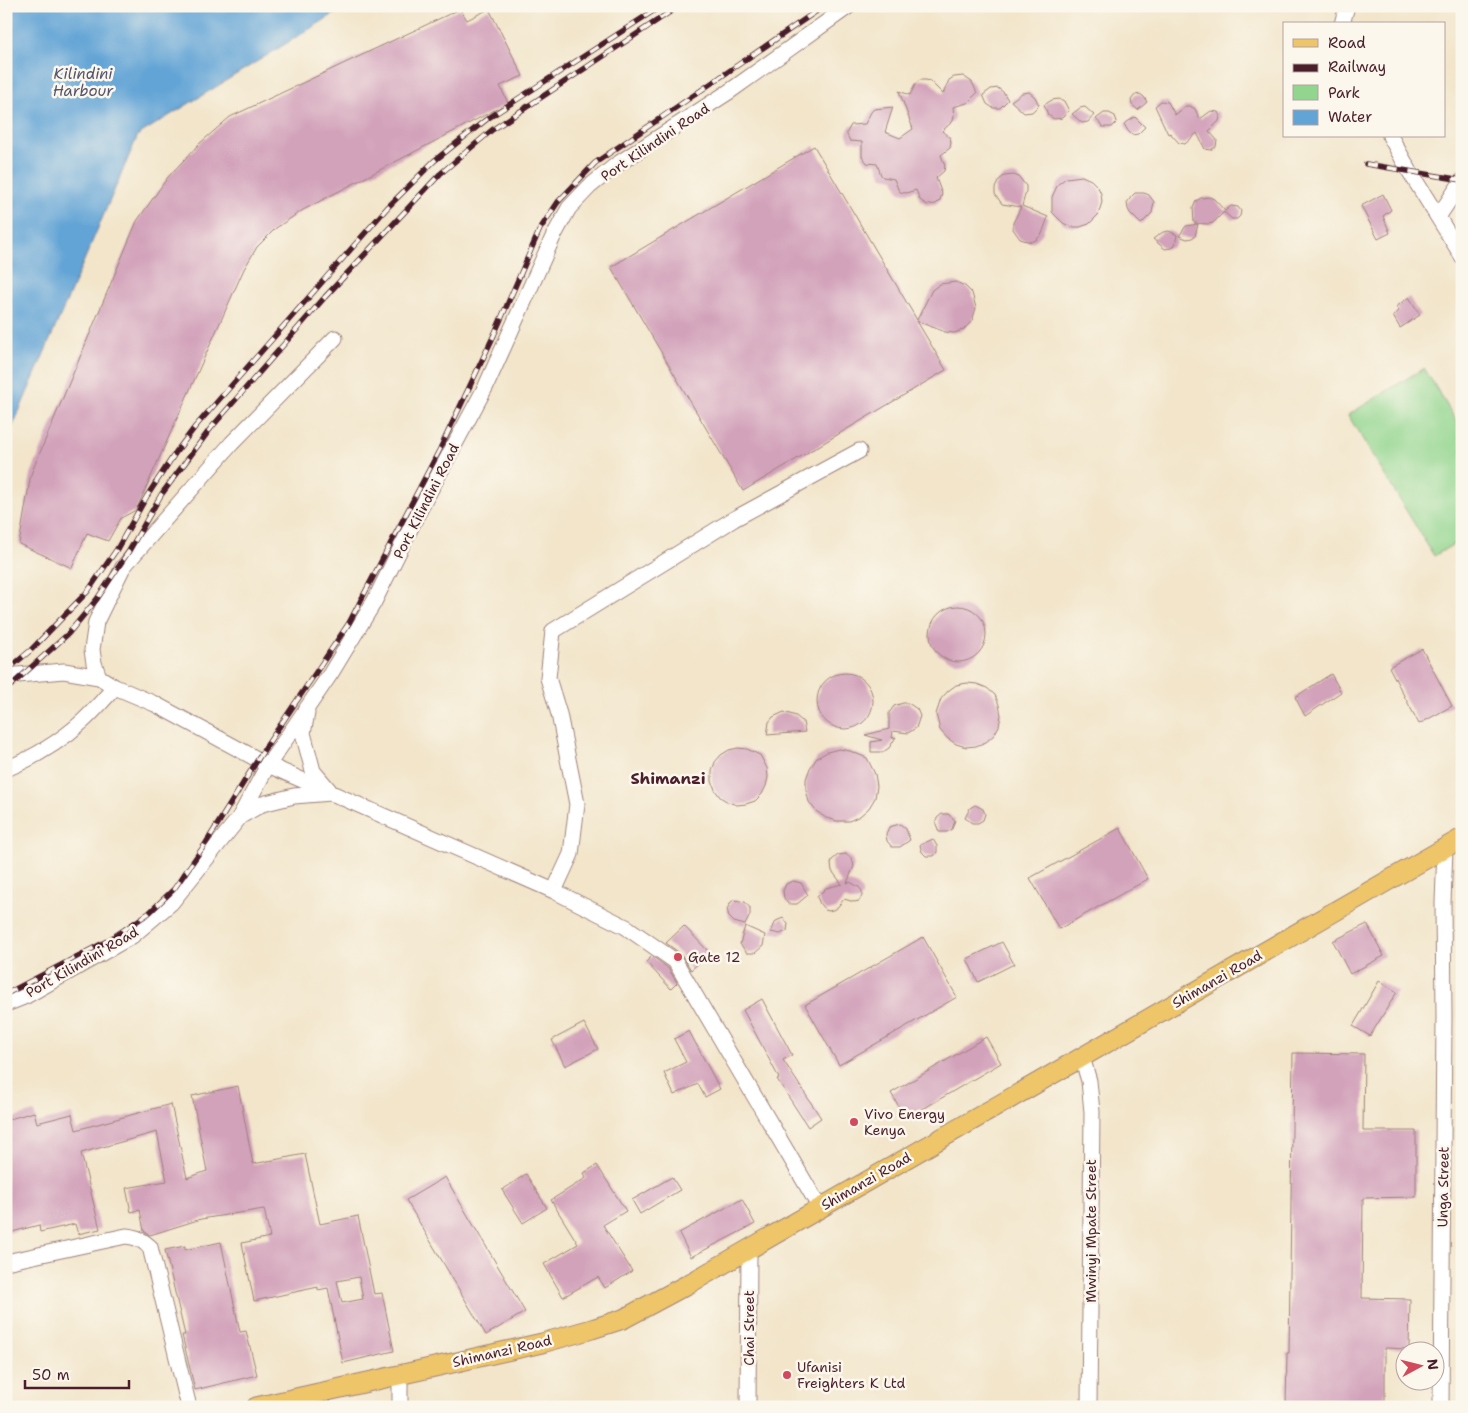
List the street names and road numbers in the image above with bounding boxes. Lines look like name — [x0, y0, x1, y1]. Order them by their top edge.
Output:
street label: Port Kilindini Road — [597, 99, 713, 185]
street label: Port Kilindini Road — [389, 440, 463, 562]
street label: Port Kilindini Road — [22, 922, 142, 1002]
street label: Shimanzi Road — [1169, 946, 1265, 1012]
street label: Unga Street — [1433, 1146, 1453, 1228]
street label: Shimanzi Road — [818, 1148, 914, 1214]
street label: Mwinyi Mpate Street — [1082, 1159, 1100, 1303]
street label: Chai Street — [740, 1290, 758, 1366]
street label: Shimanzi Road — [451, 1331, 553, 1371]

